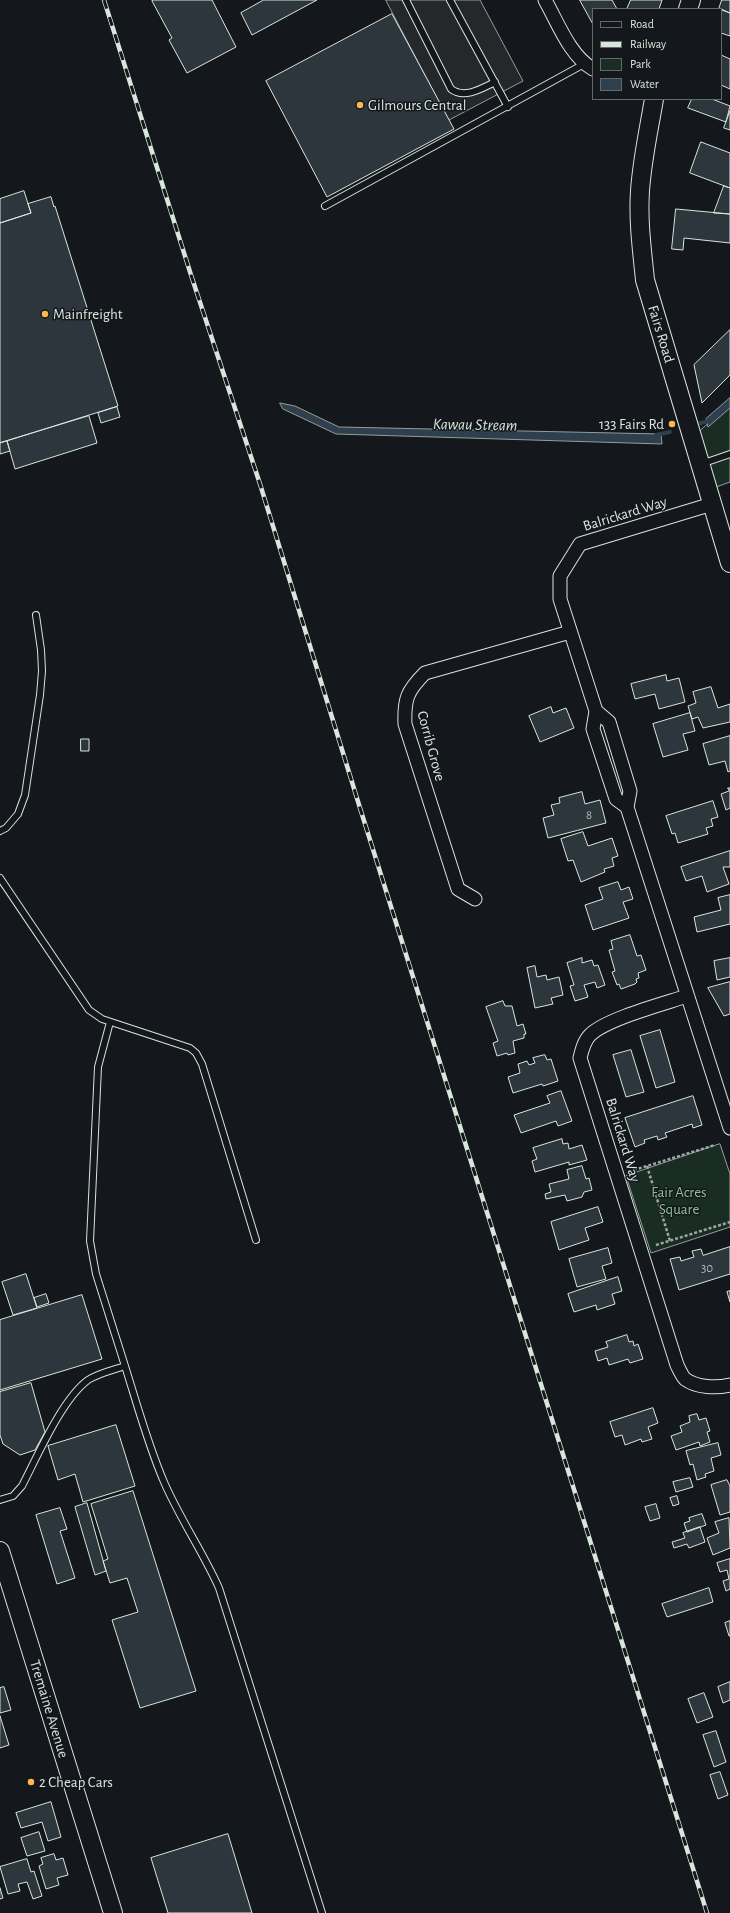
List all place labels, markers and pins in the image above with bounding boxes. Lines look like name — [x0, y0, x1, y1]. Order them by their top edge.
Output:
place label: Gilmours Central — [368, 96, 466, 114]
marker: Gilmours Central — [355, 100, 365, 110]
place label: Mainfreight — [53, 305, 123, 323]
marker: Mainfreight — [40, 309, 50, 319]
place label: 133 Fairs Rd — [599, 415, 664, 433]
marker: 133 Fairs Rd — [667, 419, 677, 429]
place label: 2 Cheap Cars — [39, 1773, 113, 1791]
marker: 2 Cheap Cars — [26, 1777, 36, 1787]

